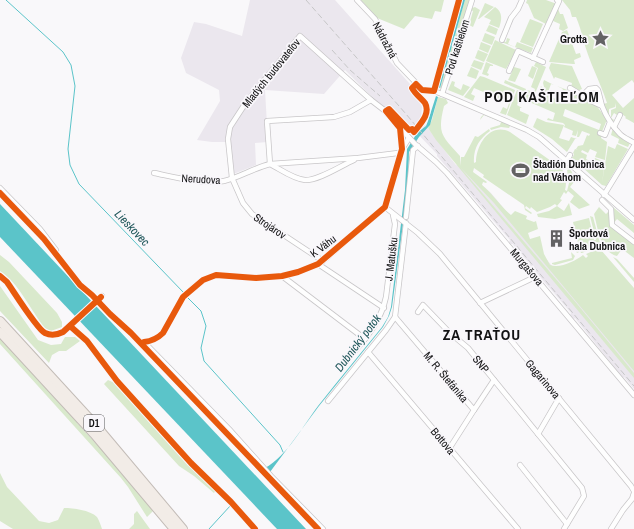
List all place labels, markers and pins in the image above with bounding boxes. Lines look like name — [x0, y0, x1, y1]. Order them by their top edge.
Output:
place icon: Grotta — [590, 29, 610, 49]
place label: Grotta — [560, 32, 587, 46]
place label: Štadión Dubnica nad Váhom — [533, 157, 604, 184]
sports icon: Štadión Dubnica nad Váhom — [510, 160, 530, 180]
place label: Športová hala Dubnica — [569, 226, 625, 253]
building icon: Športová hala Dubnica — [546, 229, 566, 249]

